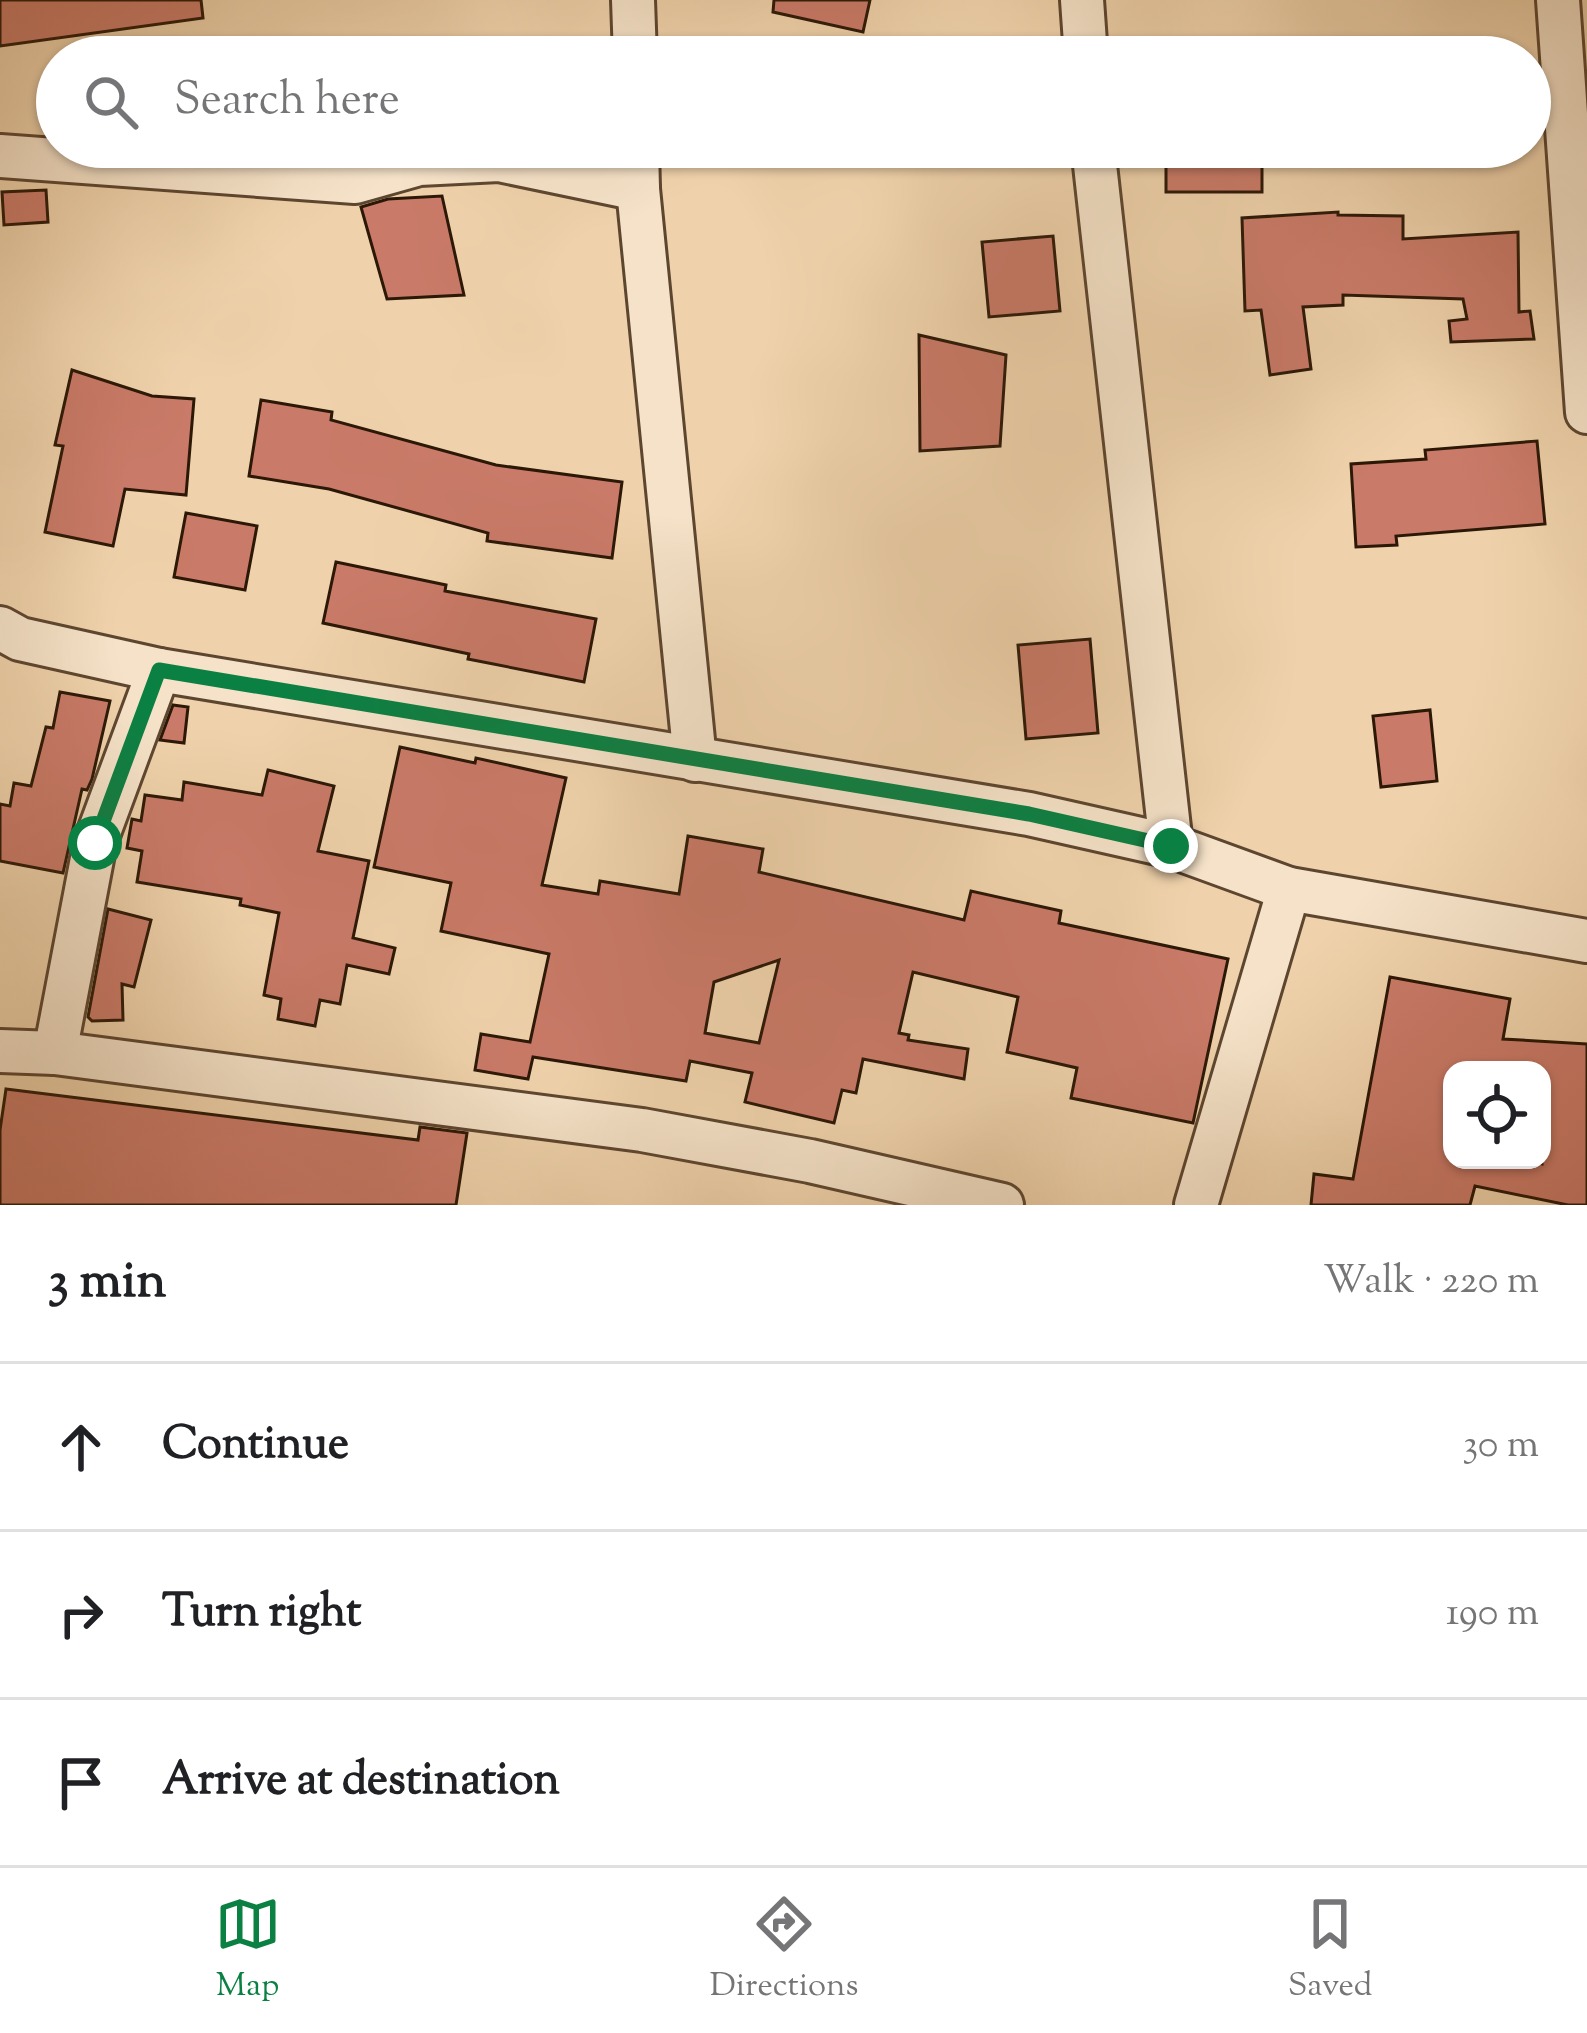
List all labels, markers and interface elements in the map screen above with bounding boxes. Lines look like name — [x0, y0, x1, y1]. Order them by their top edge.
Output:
search box — [36, 36, 1551, 168]
icon: search — [78, 69, 144, 135]
text: Search here — [174, 70, 400, 135]
route start — [68, 816, 122, 870]
route end — [1144, 819, 1198, 873]
map controls — [1443, 1061, 1551, 1169]
button: locate — [1443, 1061, 1551, 1169]
text: 3 min — [48, 1247, 166, 1320]
text: Walk · 220 m — [1323, 1255, 1539, 1311]
icon: ahead — [48, 1414, 114, 1480]
text: Continue — [162, 1414, 349, 1479]
text: 30 m — [1462, 1419, 1539, 1475]
icon: right — [48, 1582, 114, 1648]
text: Turn right — [162, 1582, 361, 1647]
text: 190 m — [1446, 1587, 1539, 1643]
icon: arrive — [48, 1750, 114, 1816]
text: Arrive at destination — [162, 1750, 560, 1815]
tab: Map — [215, 1891, 281, 2011]
tab: Directions — [710, 1891, 859, 2011]
tab: Saved — [1288, 1891, 1372, 2011]

